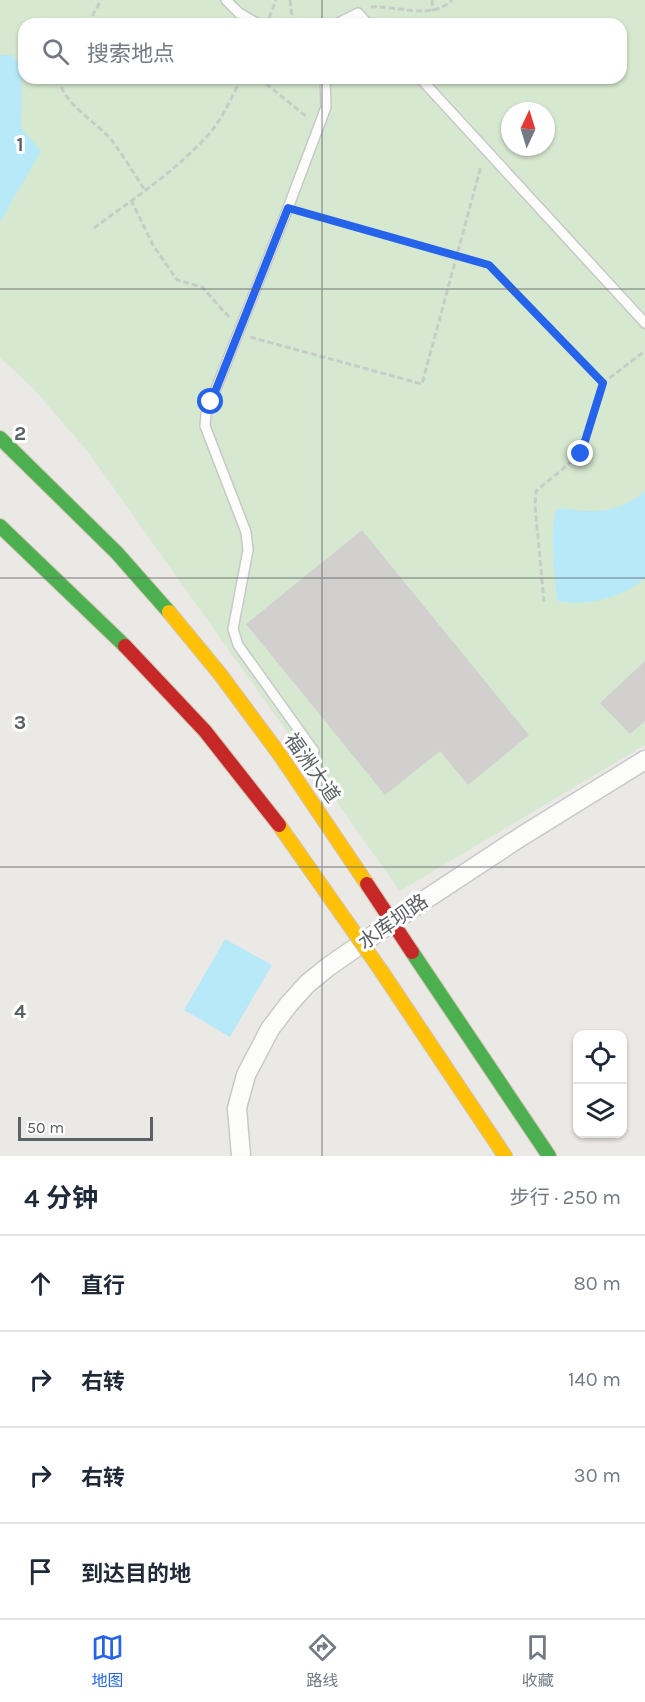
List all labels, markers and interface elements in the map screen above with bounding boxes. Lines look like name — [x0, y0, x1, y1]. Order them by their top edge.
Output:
search box — [18, 18, 627, 84]
icon: search — [39, 35, 72, 68]
text: 搜索地点 — [87, 41, 175, 67]
north arrow — [501, 102, 555, 156]
text: 1 — [16, 133, 24, 156]
route start — [197, 388, 223, 414]
text: 2 — [14, 422, 26, 445]
route end — [567, 440, 593, 466]
text: 3 — [14, 711, 26, 734]
street label: 福洲大道 — [280, 729, 344, 807]
street label: 水库坝路 — [354, 890, 432, 954]
text: 4 — [14, 1000, 26, 1023]
map controls — [573, 1030, 627, 1138]
button: locate — [573, 1030, 627, 1084]
button: layers — [573, 1084, 627, 1138]
scale bar — [18, 1114, 153, 1142]
text: 50 m — [27, 1118, 64, 1137]
text: 4 分钟 — [24, 1183, 98, 1214]
text: 步行 · 250 m — [510, 1186, 621, 1209]
icon: ahead — [24, 1267, 57, 1300]
text: 80 m — [573, 1272, 621, 1295]
text: 直行 — [81, 1273, 125, 1299]
icon: right — [24, 1363, 57, 1396]
text: 140 m — [568, 1368, 621, 1391]
text: 右转 — [81, 1369, 125, 1395]
icon: right — [24, 1459, 57, 1492]
text: 30 m — [574, 1464, 621, 1487]
text: 右转 — [81, 1465, 125, 1491]
icon: arrive — [24, 1555, 57, 1588]
text: 到达目的地 — [81, 1561, 191, 1587]
tab: 地图 — [91, 1631, 124, 1691]
tab: 路线 — [306, 1631, 339, 1691]
tab: 收藏 — [521, 1631, 554, 1691]

